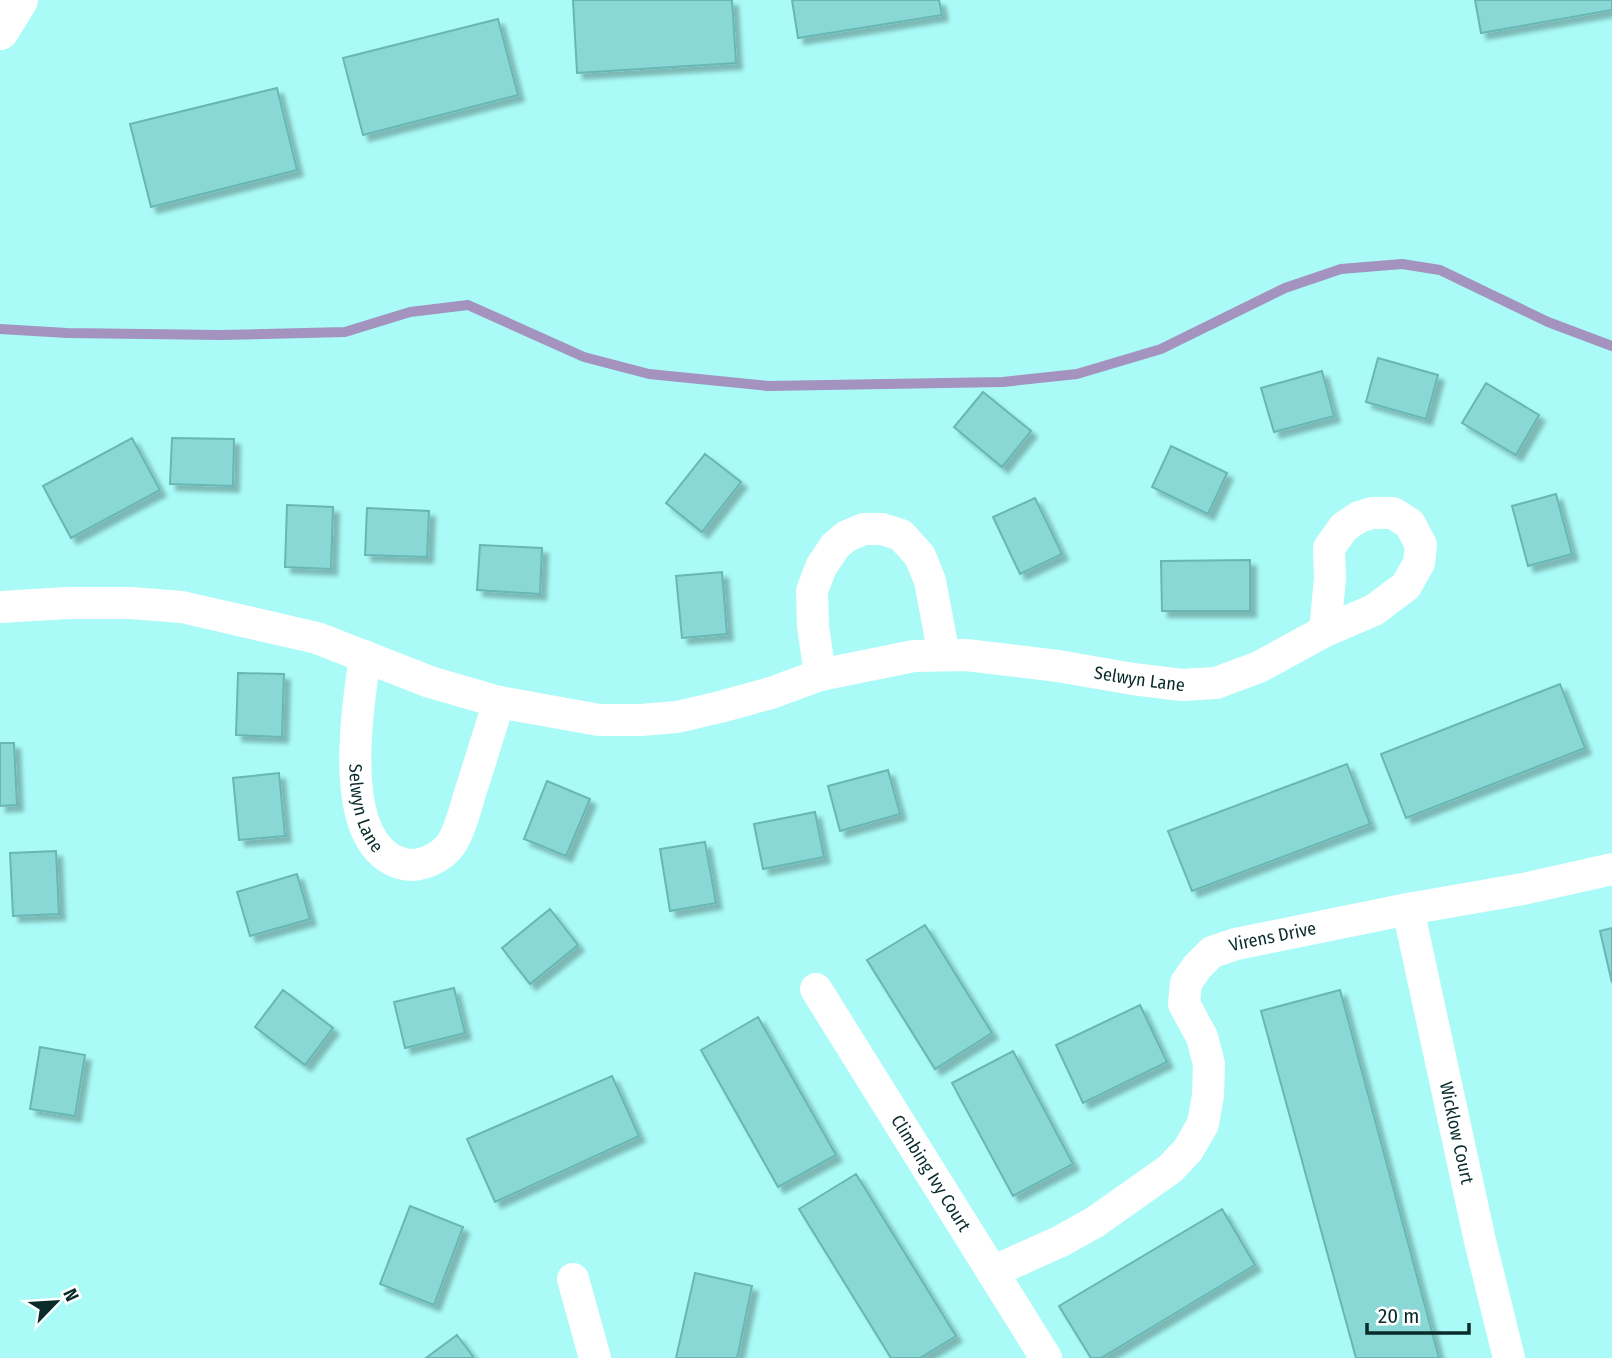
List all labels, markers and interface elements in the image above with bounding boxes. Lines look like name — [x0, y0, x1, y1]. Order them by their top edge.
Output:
street label: Selwyn Lane — [1093, 661, 1186, 696]
street label: Selwyn Lane — [344, 764, 388, 857]
street label: Virens Drive — [1226, 917, 1318, 957]
street label: Wicklow Court — [1435, 1080, 1478, 1186]
street label: Climbing Ivy Court — [886, 1111, 975, 1236]
north arrow — [21, 1267, 91, 1337]
text: N — [58, 1285, 84, 1305]
scale bar — [1367, 1292, 1468, 1336]
text: 20 m — [1378, 1303, 1419, 1329]

